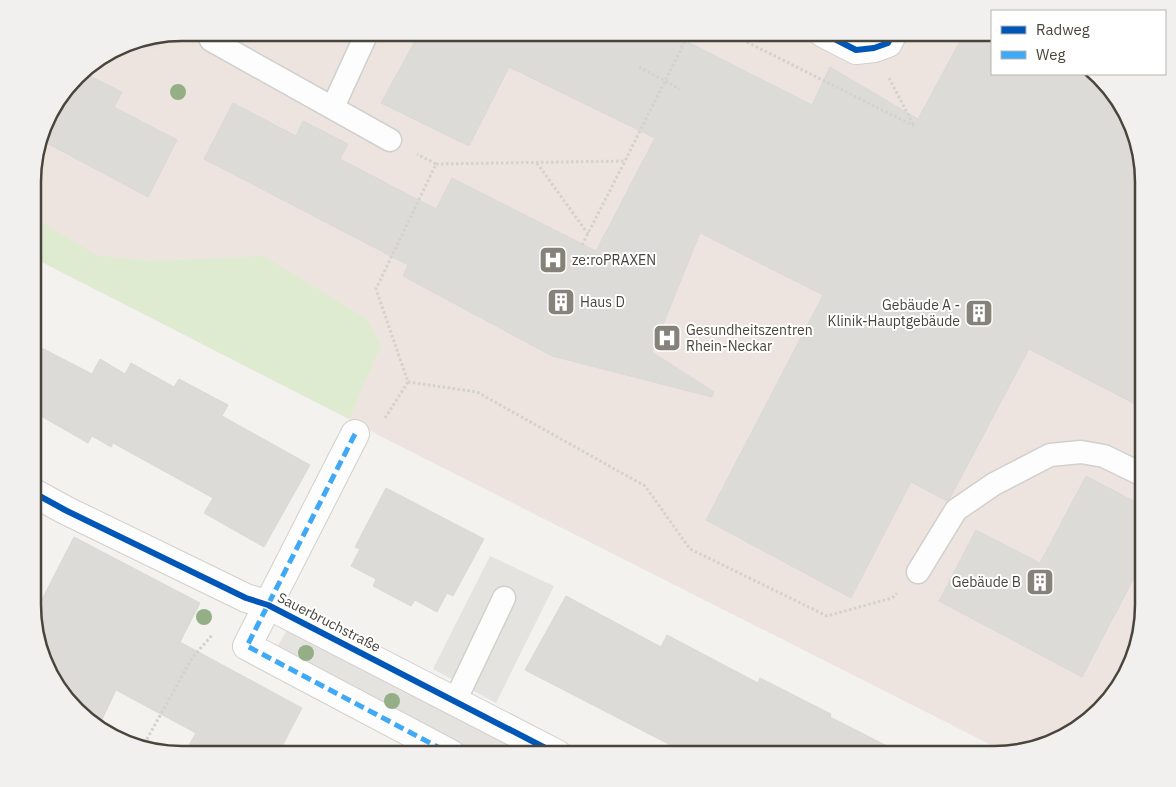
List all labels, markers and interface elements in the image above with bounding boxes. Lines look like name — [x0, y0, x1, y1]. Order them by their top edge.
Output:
legend — [991, 10, 1166, 75]
text: Radweg — [1036, 20, 1090, 39]
text: Weg — [1036, 45, 1065, 64]
hospital icon: ze:roPRAXEN — [538, 245, 568, 275]
place label: ze:roPRAXEN — [572, 251, 656, 269]
building icon: Haus D — [546, 287, 576, 317]
place label: Haus D — [580, 293, 625, 311]
place label: Gebäude A - Klinik-Hauptgebäude — [828, 296, 960, 330]
building icon: Gebäude A - Klinik-Hauptgebäude — [964, 298, 994, 328]
place label: Gesundheitszentren Rhein-Neckar — [686, 321, 813, 355]
hospital icon: Gesundheitszentren Rhein-Neckar — [652, 323, 682, 353]
building icon: Gebäude B — [1025, 567, 1055, 597]
place label: Gebäude B — [952, 573, 1021, 591]
street label: Sauerbruchstraße — [274, 588, 384, 656]

